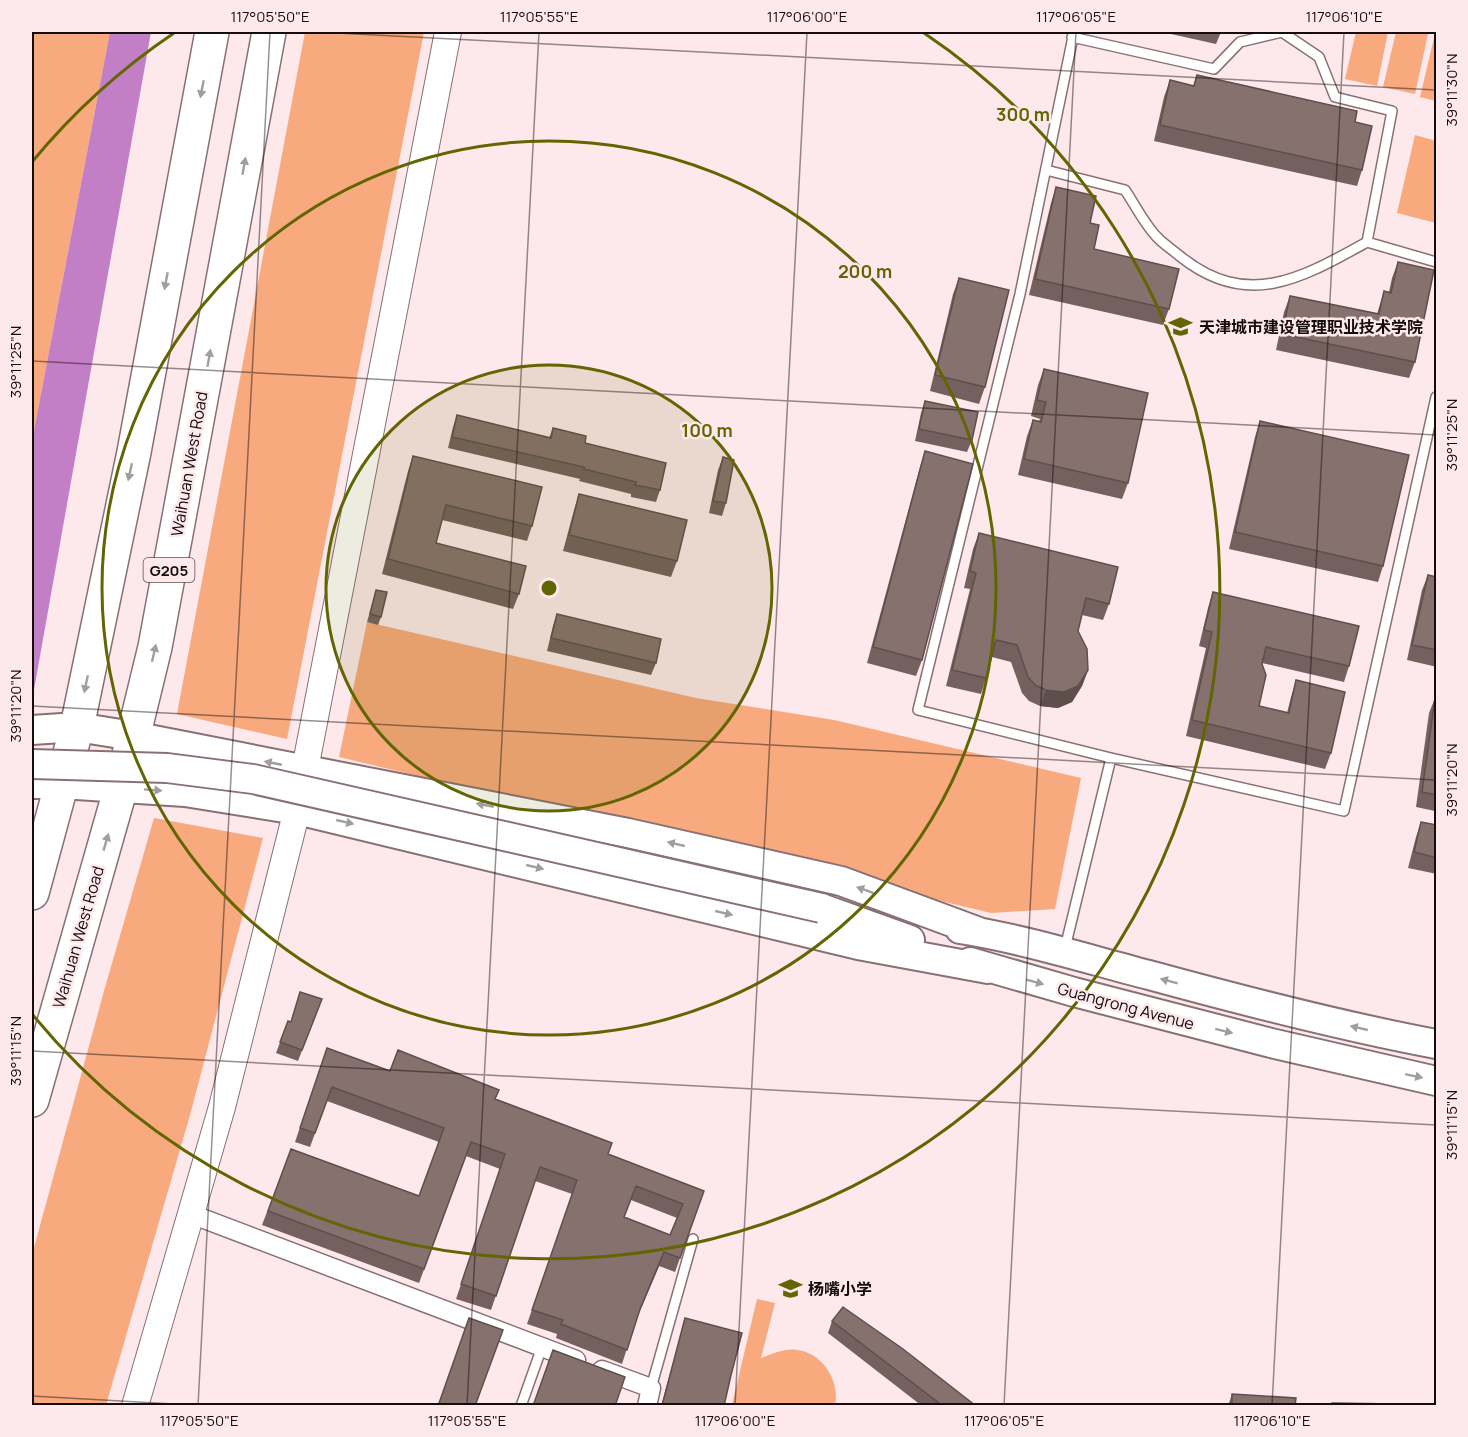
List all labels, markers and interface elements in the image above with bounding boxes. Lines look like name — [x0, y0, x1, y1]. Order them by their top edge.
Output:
text: 117°05'50"E — [230, 6, 310, 27]
text: 117°05'55"E — [500, 6, 578, 27]
text: 117°06'00"E — [767, 6, 847, 27]
text: 117°06'05"E — [1036, 6, 1116, 27]
text: 117°06'10"E — [1305, 6, 1383, 27]
text: 39°11'30"N — [1441, 54, 1462, 126]
one-way arrow — [197, 80, 206, 99]
text: 300 m — [996, 102, 1050, 126]
one-way arrow — [240, 157, 249, 176]
text: 200 m — [838, 259, 892, 283]
one-way arrow — [161, 271, 170, 290]
school or university icon: 天津城市建设管理职业技术学院 — [1168, 314, 1194, 340]
place label: 天津城市建设管理职业技术学院 — [1199, 316, 1423, 338]
text: 39°11'25"N — [5, 326, 26, 398]
one-way arrow — [204, 348, 213, 367]
street label: Waihuan West Road — [165, 390, 213, 538]
text: 39°11'25"N — [1441, 399, 1462, 471]
text: 100 m — [681, 418, 733, 442]
one-way arrow — [125, 463, 134, 482]
road number: G205 — [144, 558, 195, 582]
centre of rings — [539, 578, 559, 598]
one-way arrow — [149, 644, 159, 662]
text: 39°11'20"N — [5, 669, 26, 743]
one-way arrow — [81, 675, 90, 694]
text: 39°11'20"N — [1441, 743, 1462, 817]
one-way arrow — [263, 758, 282, 767]
one-way arrow — [143, 785, 162, 794]
one-way arrow — [475, 800, 494, 809]
one-way arrow — [336, 817, 354, 827]
one-way arrow — [102, 833, 111, 851]
one-way arrow — [666, 839, 685, 848]
street label: Waihuan West Road — [47, 863, 109, 1011]
one-way arrow — [525, 863, 544, 873]
one-way arrow — [856, 885, 874, 895]
one-way arrow — [715, 908, 733, 918]
one-way arrow — [1160, 976, 1178, 985]
street label: Guangrong Avenue — [1055, 977, 1197, 1035]
one-way arrow — [1026, 978, 1044, 987]
text: 39°11'15"N — [5, 1016, 26, 1086]
one-way arrow — [1349, 1023, 1368, 1033]
one-way arrow — [1215, 1027, 1233, 1037]
one-way arrow — [1404, 1072, 1423, 1081]
text: 39°11'15"N — [1441, 1090, 1462, 1160]
school or university icon: 杨嘴小学 — [777, 1276, 803, 1302]
place label: 杨嘴小学 — [808, 1278, 872, 1300]
text: 117°05'50"E — [159, 1410, 239, 1431]
text: 117°05'55"E — [428, 1410, 506, 1431]
text: 117°06'00"E — [695, 1410, 775, 1431]
text: 117°06'05"E — [964, 1410, 1044, 1431]
text: 117°06'10"E — [1233, 1410, 1311, 1431]

